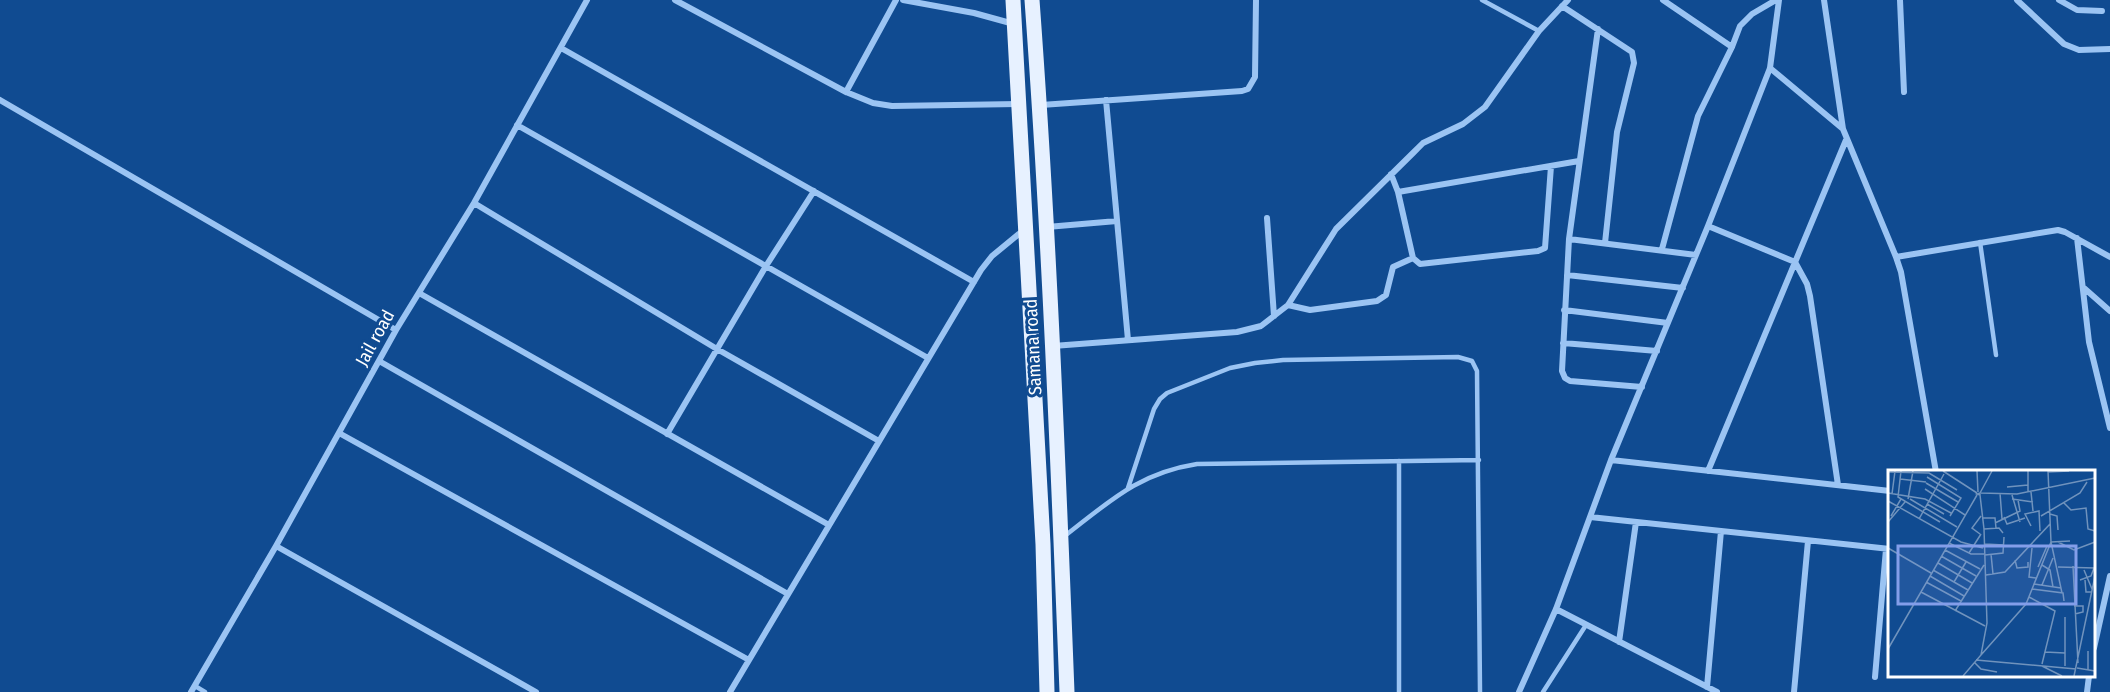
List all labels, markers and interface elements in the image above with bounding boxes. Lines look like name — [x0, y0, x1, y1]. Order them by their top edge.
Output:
street label: Samana road — [1019, 298, 1047, 396]
street label: Jail road — [351, 306, 399, 370]
inset map — [1888, 470, 2095, 677]

